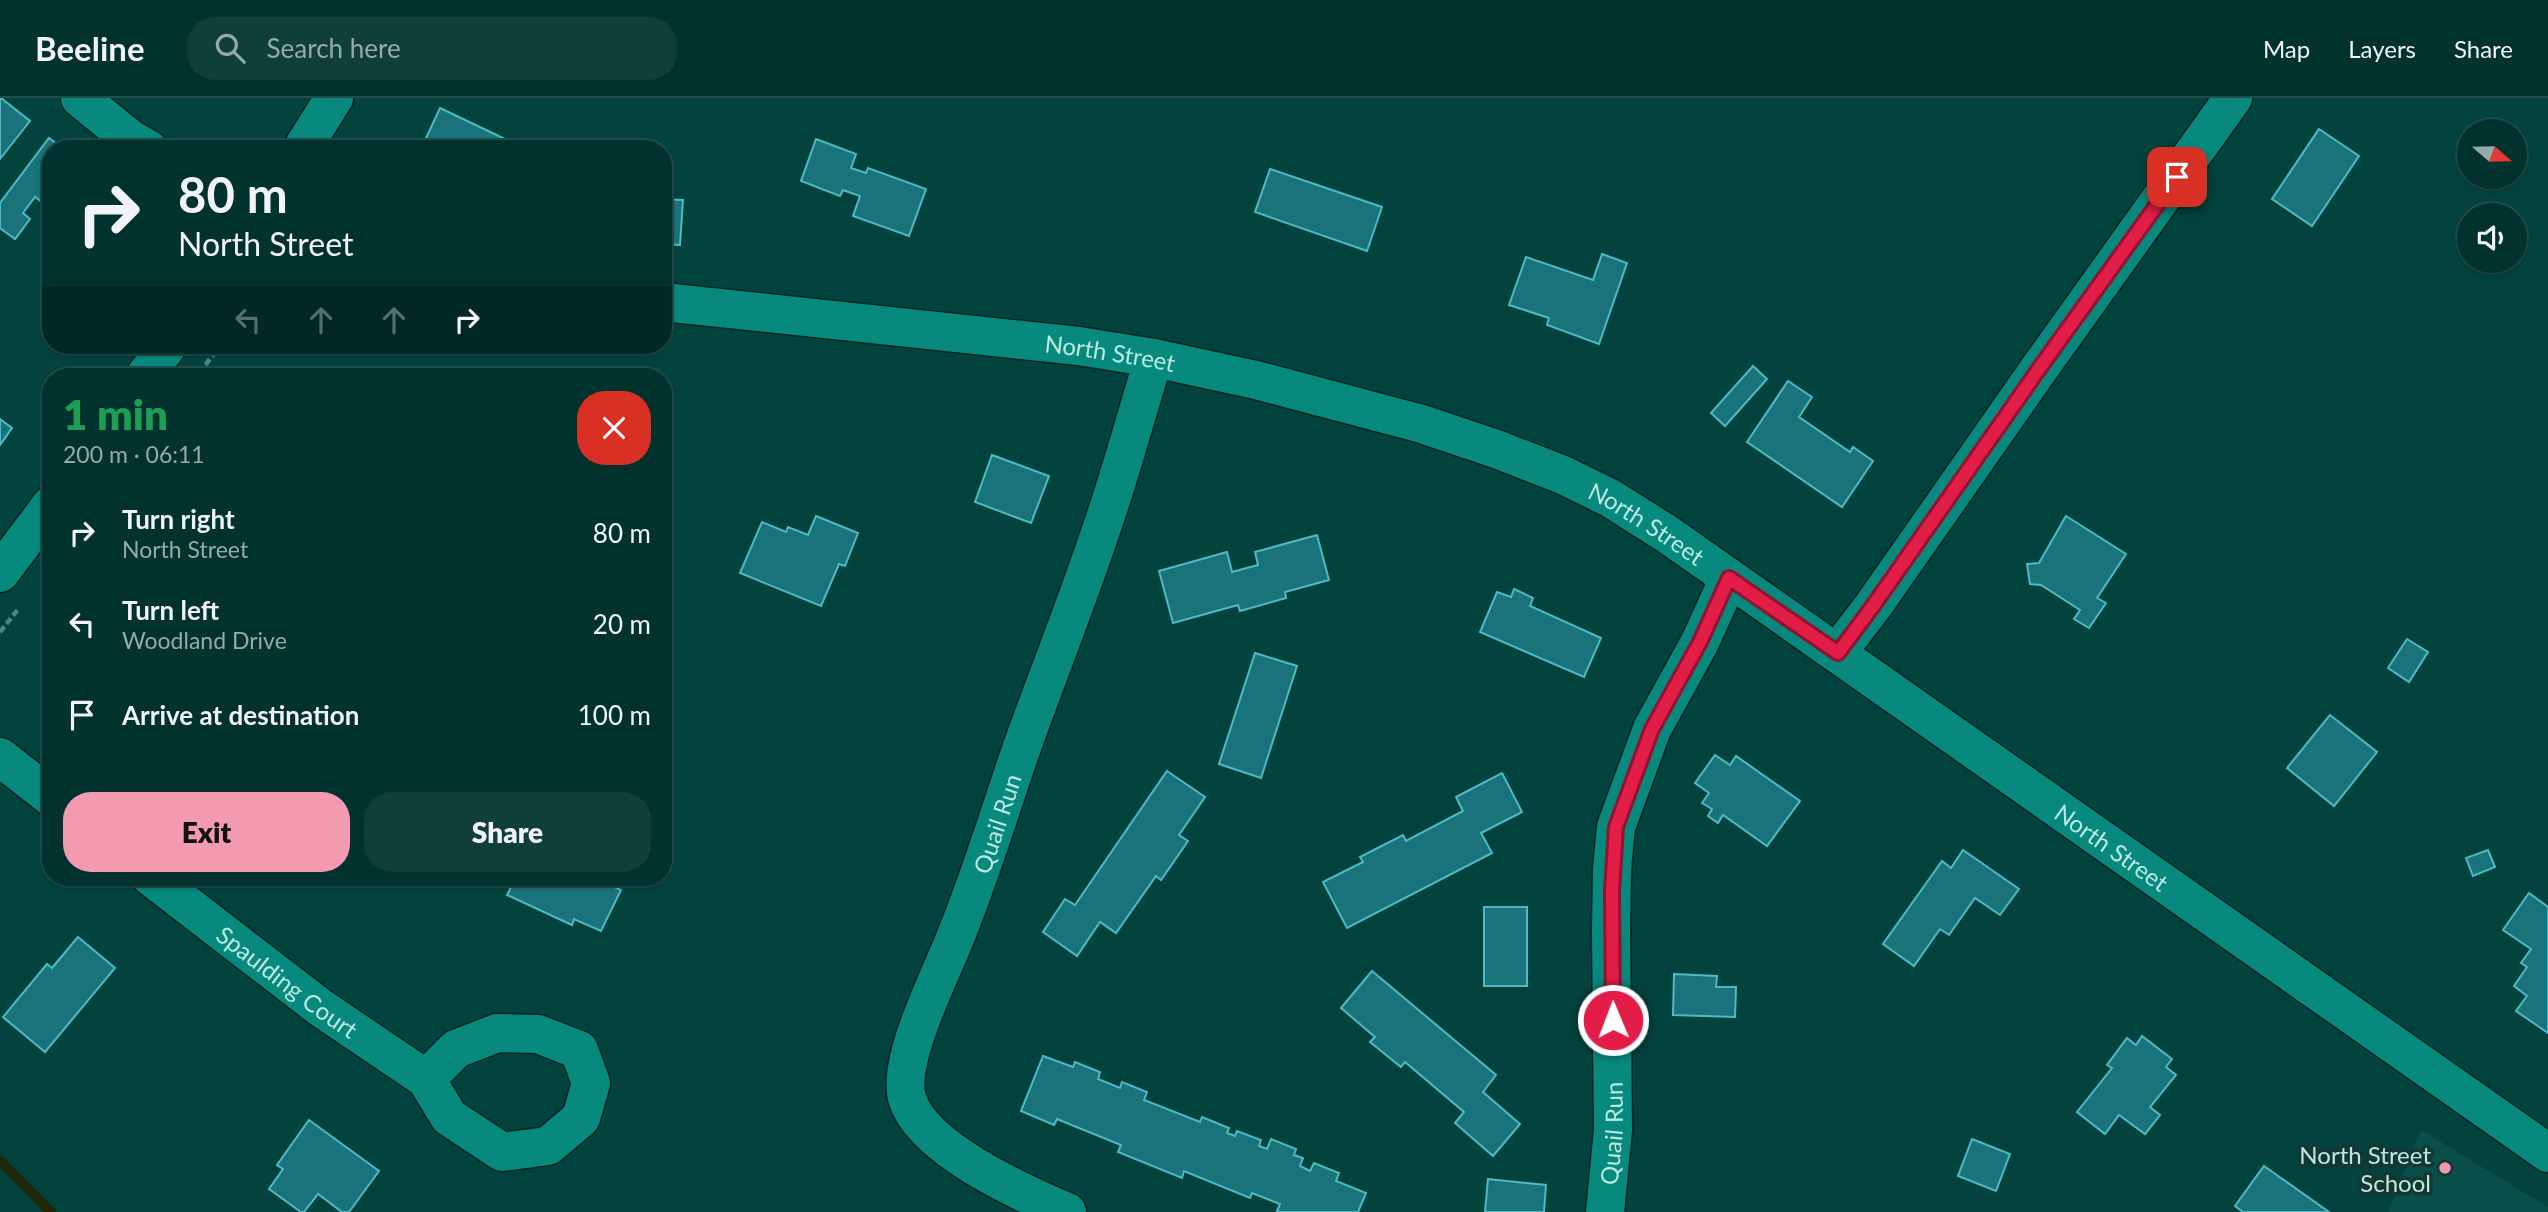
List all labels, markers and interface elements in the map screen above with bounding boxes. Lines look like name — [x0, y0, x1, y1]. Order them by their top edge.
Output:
search box — [187, 17, 677, 80]
text: Beeline — [35, 28, 145, 68]
icon: search — [211, 29, 249, 67]
text: Search here — [267, 32, 401, 64]
text: Map — [2263, 34, 2310, 63]
text: Layers — [2348, 34, 2416, 63]
text: Share — [2454, 34, 2513, 63]
north arrow — [2457, 119, 2527, 189]
map controls — [2457, 119, 2527, 273]
pin — [2147, 147, 2207, 207]
icon: arrive — [2158, 158, 2196, 196]
text: 80 m — [178, 165, 288, 223]
icon: right — [63, 168, 154, 259]
button: sound — [2457, 203, 2527, 273]
text: North Street — [178, 224, 354, 263]
icon: left — [229, 301, 267, 339]
icon: ahead — [302, 301, 340, 339]
icon: ahead — [375, 301, 413, 339]
icon: right — [448, 301, 486, 339]
street label: North Street — [1043, 328, 1179, 377]
text: 1 min — [63, 389, 168, 439]
button: close — [577, 391, 651, 465]
text: 200 m · 06:11 — [63, 440, 205, 468]
street label: North Street — [1584, 476, 1711, 571]
text: Turn right — [122, 503, 235, 535]
icon: right — [63, 514, 101, 552]
text: 80 m — [593, 517, 651, 549]
text: North Street — [122, 535, 248, 563]
text: Turn left — [122, 594, 219, 626]
icon: left — [63, 605, 101, 643]
text: 20 m — [593, 608, 651, 640]
text: Woodland Drive — [122, 626, 287, 654]
icon: arrive — [63, 696, 101, 734]
text: Arrive at destination — [122, 699, 359, 731]
text: 100 m — [578, 699, 651, 731]
street label: Quail Run — [966, 770, 1026, 877]
button: Exit — [63, 792, 350, 872]
button: Share — [364, 792, 651, 872]
street label: North Street — [2050, 797, 2175, 897]
street label: Spaulding Court — [212, 919, 364, 1044]
position arrow — [1576, 983, 1650, 1057]
street label: Quail Run — [1593, 1082, 1628, 1186]
place label: North Street School — [2299, 1140, 2431, 1197]
marker: North Street School — [2437, 1160, 2453, 1176]

